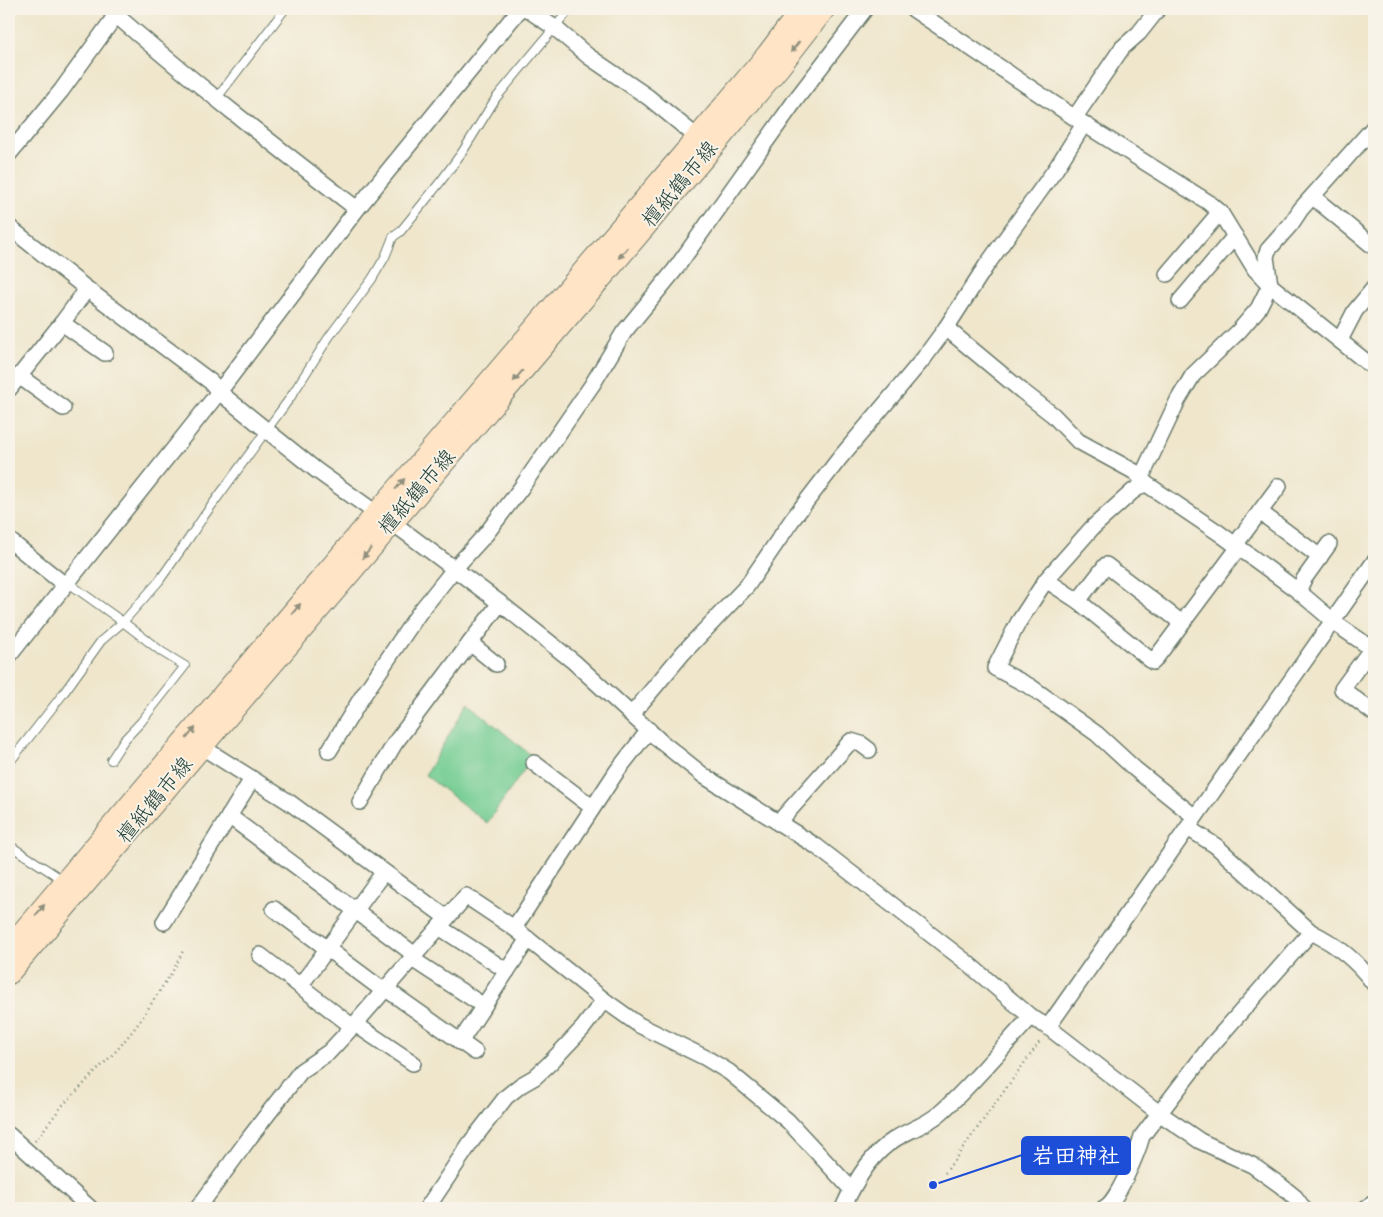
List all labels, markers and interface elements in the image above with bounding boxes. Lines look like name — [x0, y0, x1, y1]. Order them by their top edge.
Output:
one-way arrow — [790, 40, 800, 54]
street label: 檀紙鶴市線 — [636, 135, 726, 235]
one-way arrow — [618, 246, 629, 259]
one-way arrow — [512, 370, 524, 382]
street label: 檀紙鶴市線 — [372, 444, 464, 542]
one-way arrow — [395, 478, 406, 491]
one-way arrow — [361, 546, 372, 559]
one-way arrow — [290, 602, 301, 615]
one-way arrow — [185, 726, 196, 739]
street label: 檀紙鶴市線 — [111, 751, 201, 851]
one-way arrow — [35, 904, 46, 917]
callout: 岩田神社 — [1022, 1137, 1130, 1174]
text: 岩田神社 — [1032, 1142, 1120, 1174]

